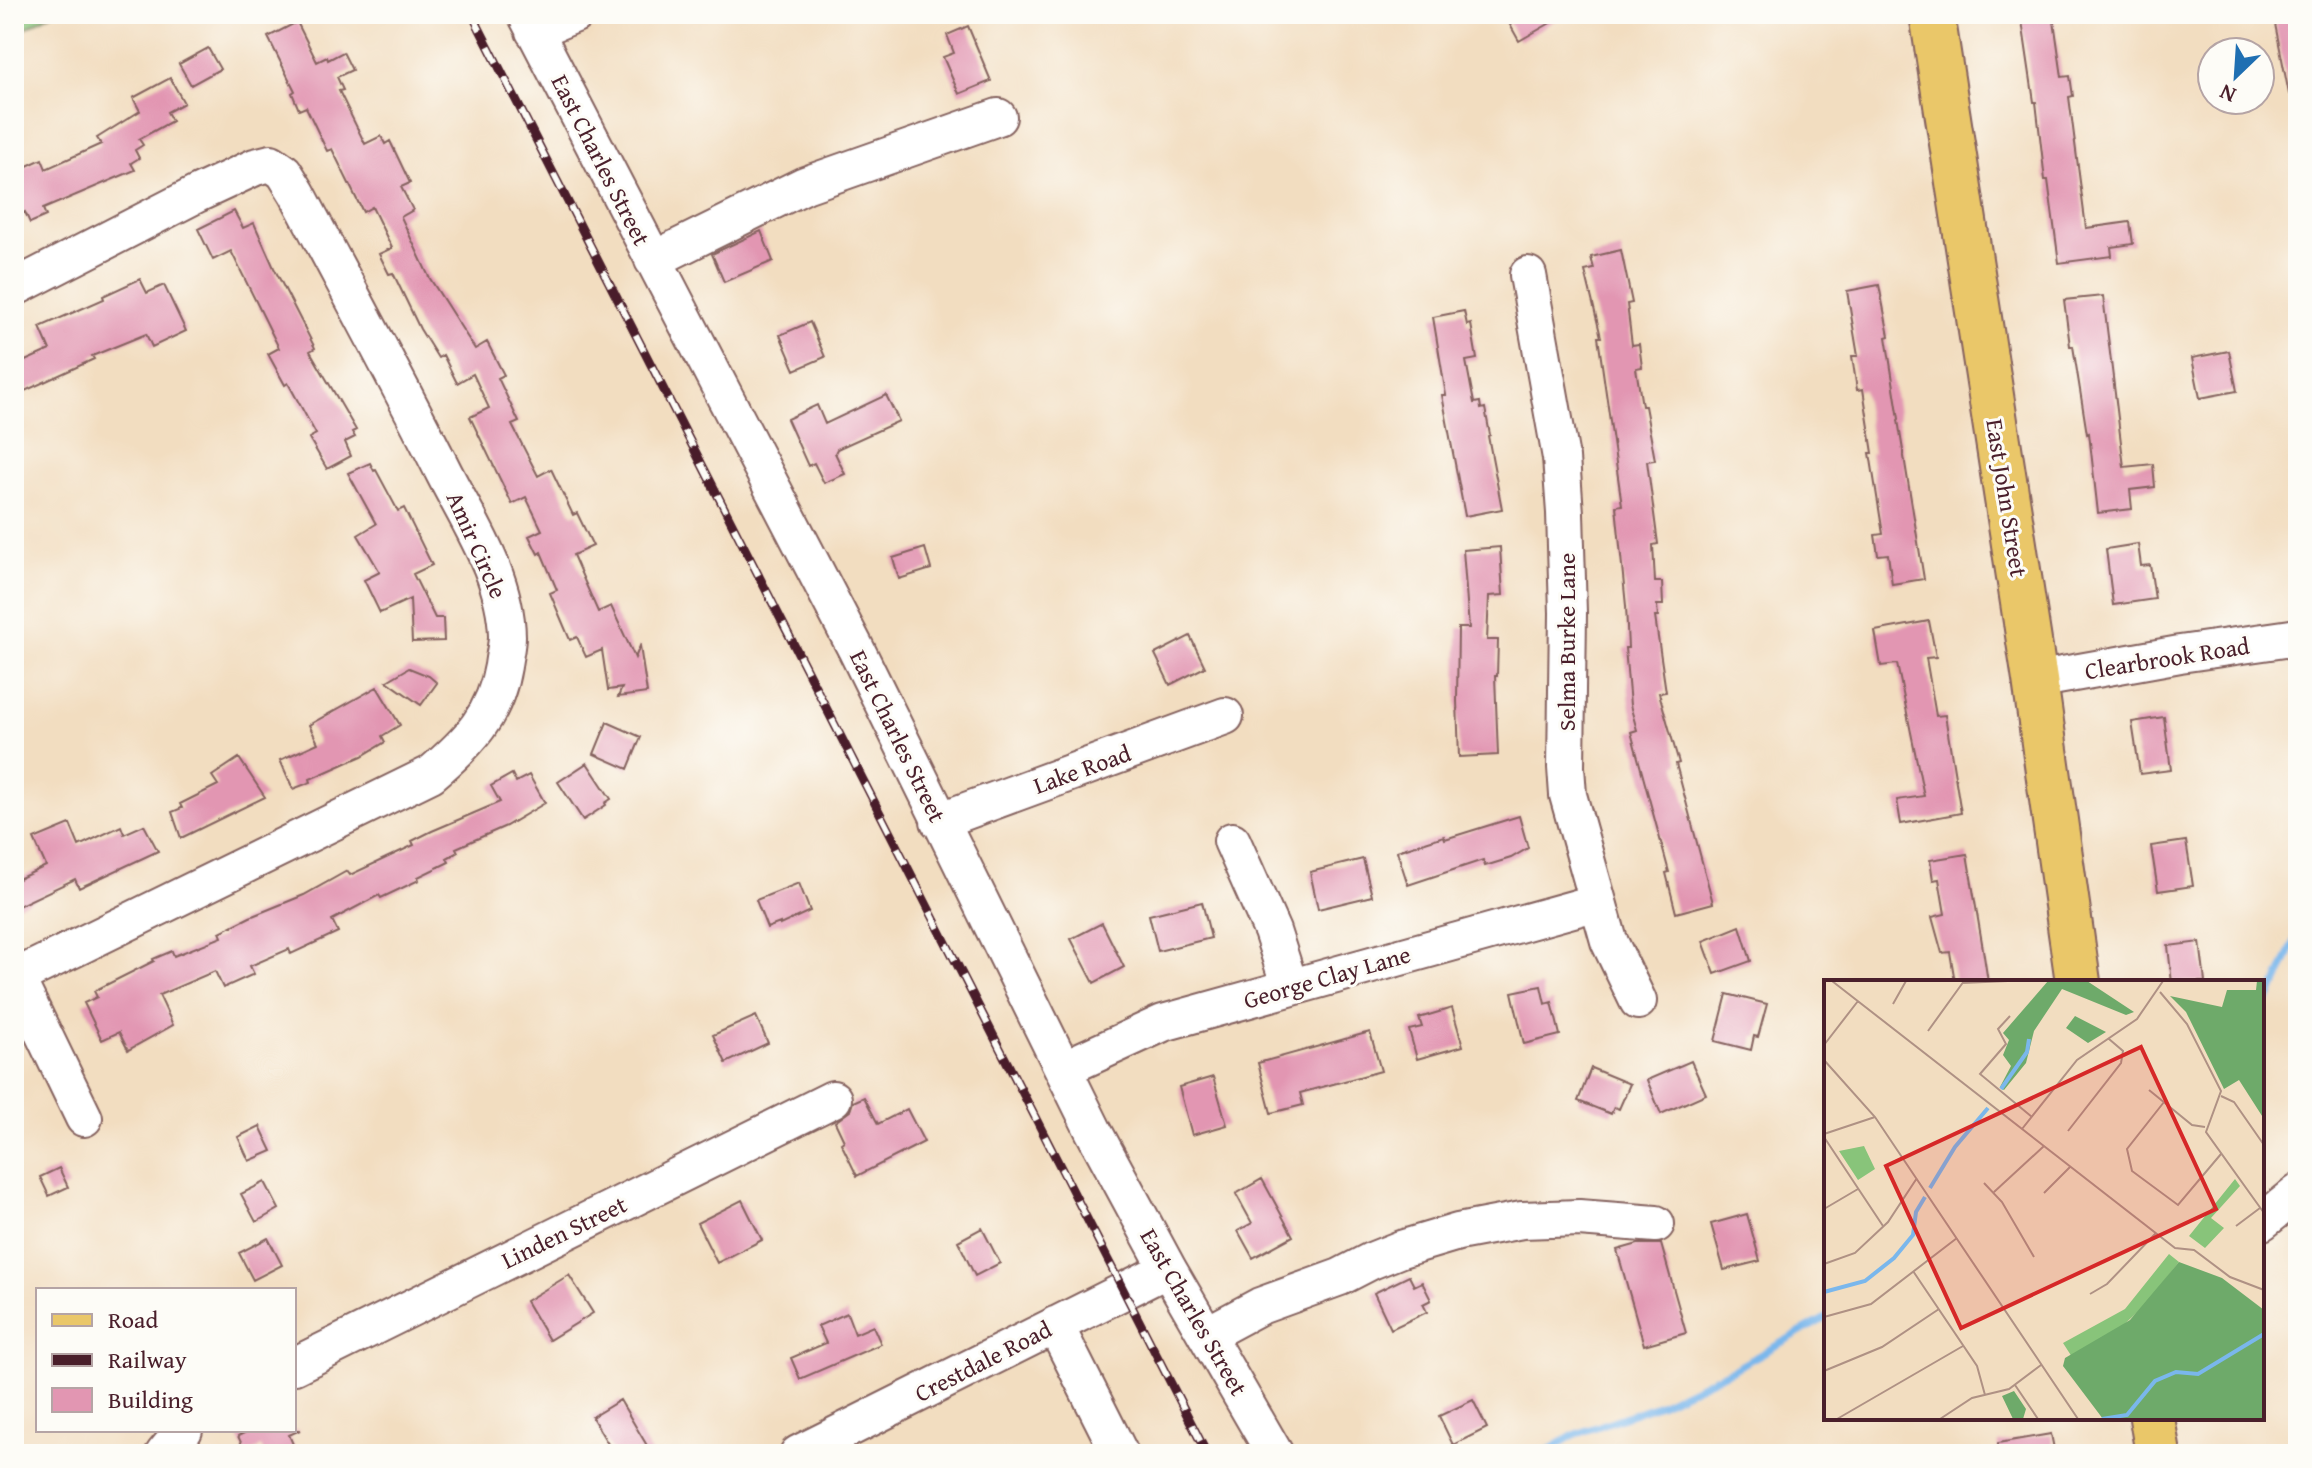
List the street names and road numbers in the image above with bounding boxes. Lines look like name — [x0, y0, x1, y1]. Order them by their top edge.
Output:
street label: East Charles Street — [543, 68, 660, 252]
street label: East John Street — [1977, 416, 2037, 580]
street label: Amir Circle — [438, 486, 516, 604]
street label: Selma Burke Lane — [1549, 553, 1584, 731]
street label: Clearbrook Road — [2082, 628, 2252, 688]
street label: East Charles Street — [841, 644, 955, 829]
street label: Lake Road — [1028, 735, 1136, 803]
street label: George Clay Lane — [1239, 936, 1415, 1018]
street label: Linden Street — [495, 1186, 633, 1277]
street label: East Charles Street — [1132, 1222, 1256, 1403]
street label: Crestdale Road — [908, 1311, 1058, 1411]

